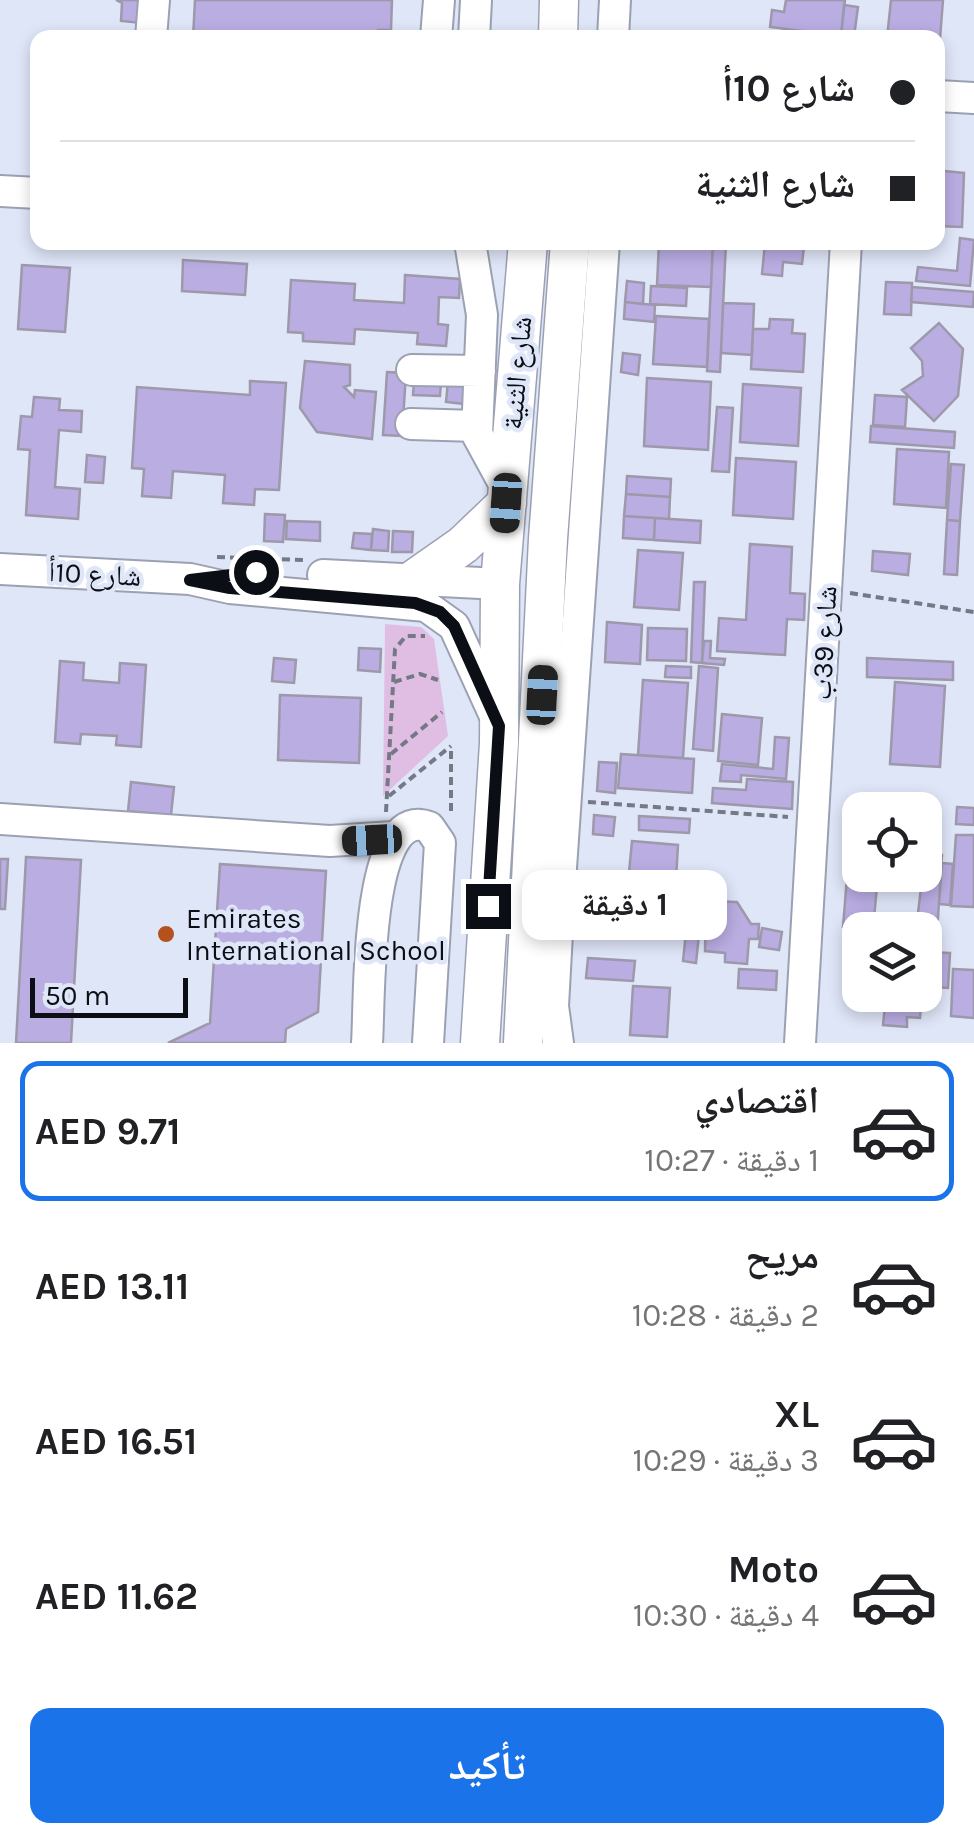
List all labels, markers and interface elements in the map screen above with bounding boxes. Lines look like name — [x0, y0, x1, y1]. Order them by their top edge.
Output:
text: شارع 10أ — [722, 66, 855, 111]
text: شارع الثنية — [695, 162, 855, 207]
street label: شارع الثنية — [496, 315, 539, 431]
car — [489, 472, 523, 534]
route start — [234, 550, 279, 595]
street label: شارع 10أ — [48, 555, 142, 594]
street label: شارع 39ب — [805, 585, 844, 701]
car — [525, 664, 559, 726]
map controls — [842, 792, 942, 1012]
button: locate — [842, 792, 942, 892]
car — [341, 823, 403, 857]
callout: 1 دقيقة — [523, 871, 728, 941]
route end — [466, 884, 511, 929]
text: 1 دقيقة — [581, 886, 668, 923]
place label: Emirates International School — [186, 902, 446, 967]
button: layers — [842, 912, 942, 1012]
marker: Emirates International School — [155, 923, 177, 945]
scale bar — [30, 973, 188, 1018]
text: 50 m — [45, 979, 110, 1012]
text: اقتصادي — [695, 1078, 819, 1123]
icon: car — [849, 1086, 939, 1176]
text: AED 9.71 — [35, 1109, 181, 1154]
text: 1 دقيقة · 10:27 — [644, 1142, 819, 1179]
text: مريح — [745, 1233, 819, 1278]
icon: car — [849, 1241, 939, 1331]
text: AED 13.11 — [35, 1264, 189, 1309]
text: 2 دقيقة · 10:28 — [632, 1297, 819, 1334]
text: XL — [774, 1392, 819, 1437]
icon: car — [849, 1396, 939, 1486]
text: AED 16.51 — [35, 1419, 197, 1464]
text: 3 دقيقة · 10:29 — [632, 1442, 819, 1479]
text: Moto — [728, 1547, 819, 1592]
icon: car — [849, 1551, 939, 1641]
text: AED 11.62 — [35, 1574, 198, 1619]
text: 4 دقيقة · 10:30 — [633, 1597, 819, 1634]
button: تأكيد — [30, 1708, 944, 1823]

